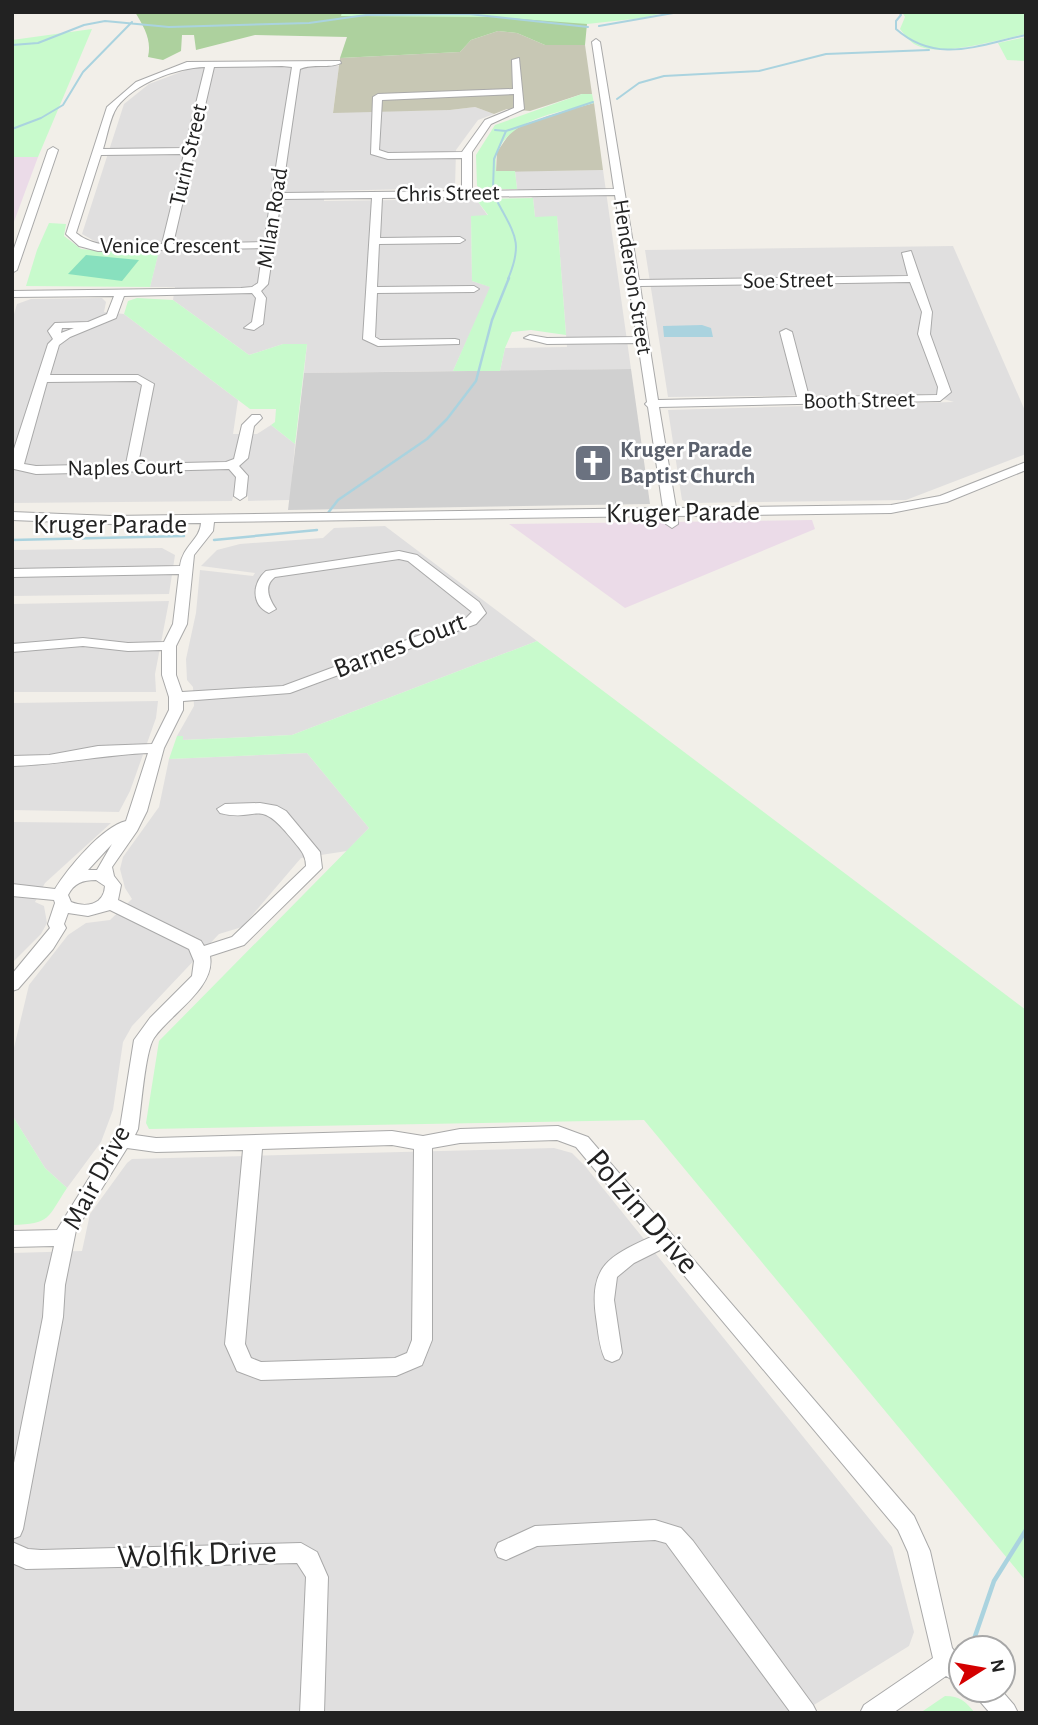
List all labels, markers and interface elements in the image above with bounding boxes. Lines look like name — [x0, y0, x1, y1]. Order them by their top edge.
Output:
street label: Turin Street — [166, 101, 212, 208]
street label: Milan Road — [254, 166, 292, 270]
street label: Chris Street — [396, 182, 500, 206]
street label: Henderson Street — [608, 198, 656, 357]
street label: Venice Crescent — [100, 235, 241, 258]
street label: Soe Street — [743, 269, 834, 293]
street label: Booth Street — [803, 389, 916, 413]
place label: Kruger Parade Baptist Church — [620, 439, 755, 488]
church icon: Kruger Parade Baptist Church — [572, 442, 614, 484]
street label: Naples Court — [67, 455, 183, 481]
street label: Kruger Parade — [606, 498, 760, 528]
street label: Kruger Parade — [33, 511, 187, 539]
street label: Barnes Court — [330, 608, 470, 684]
street label: Mair Drive — [58, 1121, 136, 1235]
street label: Polzin Drive — [579, 1144, 705, 1280]
street label: Wolfik Drive — [117, 1536, 277, 1574]
north arrow — [947, 1634, 1017, 1704]
text: N — [987, 1658, 1008, 1674]

